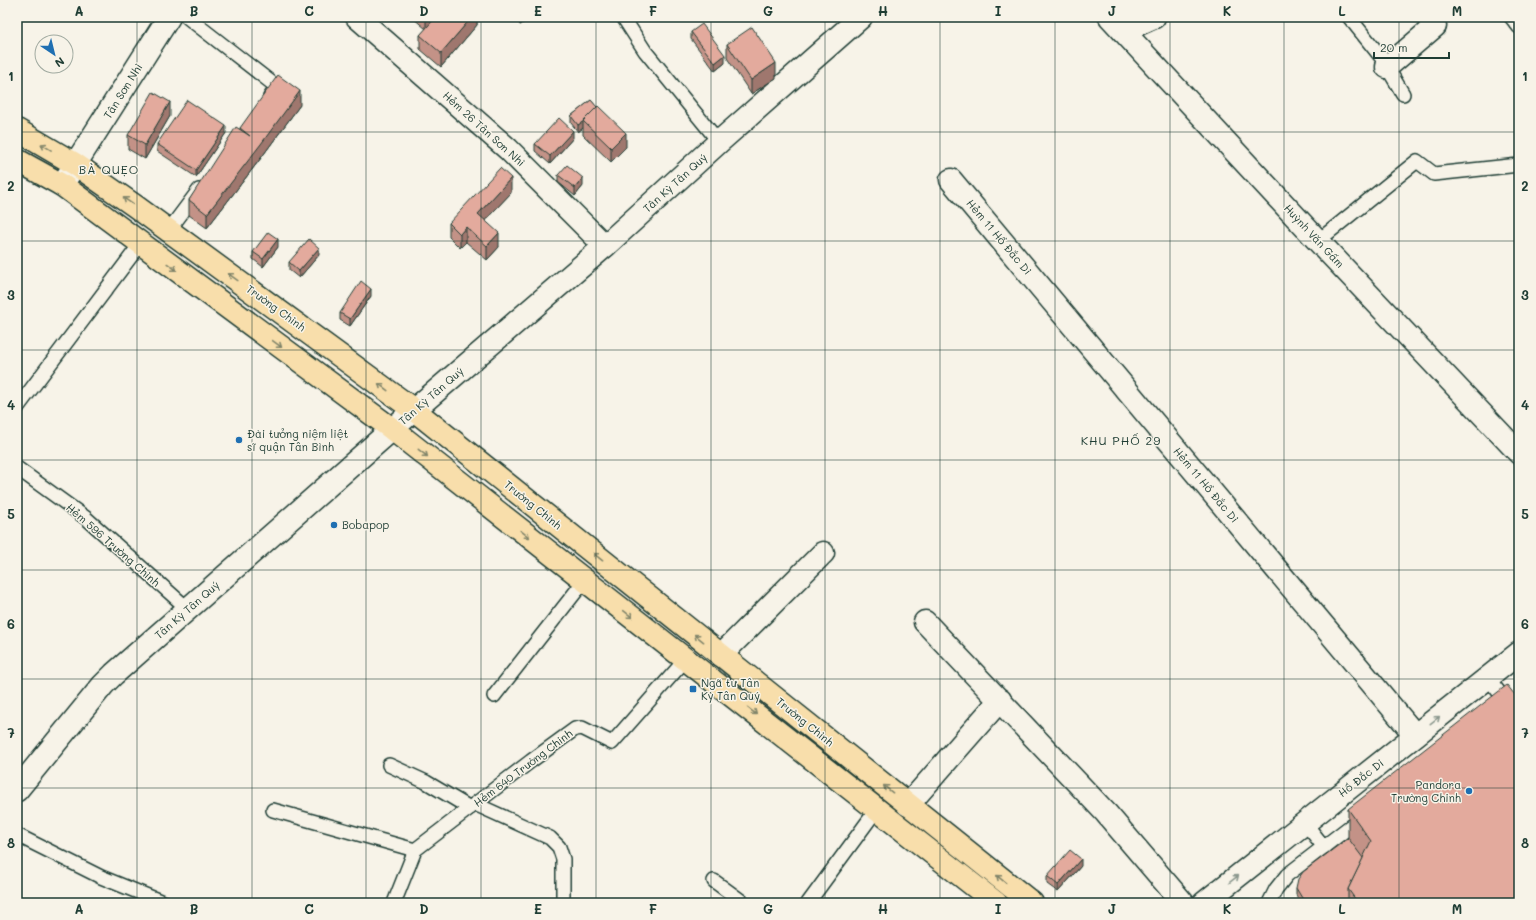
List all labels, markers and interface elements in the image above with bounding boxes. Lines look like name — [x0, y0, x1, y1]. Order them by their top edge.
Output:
text: A — [74, 2, 84, 19]
text: B — [190, 2, 199, 19]
text: C — [304, 2, 314, 19]
text: D — [419, 2, 429, 19]
text: E — [534, 2, 542, 19]
text: F — [649, 2, 657, 19]
text: G — [763, 2, 773, 19]
text: H — [878, 2, 888, 19]
text: I — [995, 2, 1002, 19]
text: J — [1108, 2, 1116, 19]
text: K — [1223, 2, 1232, 19]
text: L — [1338, 2, 1346, 19]
text: M — [1452, 2, 1462, 19]
north arrow — [34, 34, 74, 74]
scale bar — [1374, 34, 1449, 60]
text: 20 m — [1380, 39, 1408, 55]
text: N — [52, 54, 68, 71]
street label: Tân Sơn Nhì — [100, 60, 146, 121]
text: 1 — [8, 67, 14, 84]
text: 1 — [1522, 67, 1528, 84]
street label: Hẻm 26 Tân Sơn Nhì — [440, 88, 529, 170]
one-way arrow — [40, 142, 52, 150]
street label: Tân Kỳ Tân Quý — [639, 150, 710, 215]
district label: BÀ QUẸO — [79, 161, 139, 177]
text: 2 — [7, 177, 15, 194]
text: 2 — [1521, 177, 1529, 194]
street label: Hẻm 11 Hồ Đắc Di — [963, 196, 1035, 277]
one-way arrow — [122, 197, 133, 205]
street label: Huỳnh Văn Gấm — [1281, 201, 1348, 271]
one-way arrow — [167, 262, 178, 271]
one-way arrow — [228, 272, 239, 281]
street label: Trường Chinh — [244, 281, 309, 334]
text: 3 — [7, 286, 15, 303]
text: 3 — [1521, 286, 1529, 303]
one-way arrow — [271, 340, 282, 348]
street label: Tân Kỳ Tân Quý — [395, 363, 467, 428]
one-way arrow — [378, 383, 389, 391]
text: 4 — [7, 396, 15, 413]
text: 4 — [1521, 396, 1529, 413]
place label: Đài tưởng niệm liệt sĩ quận Tân Bình — [247, 426, 349, 454]
district label: KHU PHỐ 29 — [1081, 432, 1161, 448]
marker: Đài tưởng niệm liệt sĩ quận Tân Bình — [234, 435, 244, 445]
street label: Hẻm 11 Hồ Đắc Di — [1170, 444, 1242, 525]
one-way arrow — [418, 449, 429, 458]
street label: Trường Chinh — [501, 477, 565, 532]
street label: Hẻm 596 Trường Chinh — [63, 500, 164, 590]
text: 5 — [7, 505, 15, 522]
text: 5 — [1521, 505, 1529, 522]
place label: Bobapop — [342, 517, 390, 532]
marker: Bobapop — [329, 520, 339, 530]
one-way arrow — [520, 529, 531, 538]
one-way arrow — [592, 552, 603, 561]
street label: Tân Kỳ Tân Quý — [151, 577, 223, 642]
one-way arrow — [622, 609, 633, 618]
text: 6 — [7, 615, 15, 632]
text: 6 — [1521, 615, 1529, 632]
one-way arrow — [694, 633, 705, 642]
place label: Ngã tư Tân Kỳ Tân Quý — [701, 675, 760, 703]
marker: Ngã tư Tân Kỳ Tân Quý — [688, 684, 698, 694]
street label: Trường Chinh — [773, 694, 837, 749]
one-way arrow — [746, 707, 757, 716]
one-way arrow — [1429, 715, 1440, 724]
text: 7 — [7, 724, 15, 741]
text: 7 — [1521, 724, 1529, 741]
street label: Hẻm 640 Trường Chinh — [470, 725, 575, 810]
street label: Hồ Đắc Di — [1335, 755, 1386, 800]
place label: Pandora Trường Chinh — [1391, 777, 1461, 805]
one-way arrow — [883, 784, 894, 793]
marker: Pandora Trường Chinh — [1464, 786, 1474, 796]
text: 8 — [7, 834, 15, 851]
text: 8 — [1521, 834, 1529, 851]
one-way arrow — [996, 874, 1007, 883]
one-way arrow — [1229, 874, 1240, 883]
text: A — [74, 900, 84, 917]
text: B — [190, 900, 199, 917]
text: C — [304, 900, 314, 917]
text: D — [419, 900, 429, 917]
text: E — [534, 900, 542, 917]
text: F — [649, 900, 657, 917]
text: G — [763, 900, 773, 917]
text: H — [878, 900, 888, 917]
text: I — [995, 900, 1002, 917]
text: J — [1108, 900, 1116, 917]
text: K — [1223, 900, 1232, 917]
text: L — [1338, 900, 1346, 917]
text: M — [1452, 900, 1462, 917]

